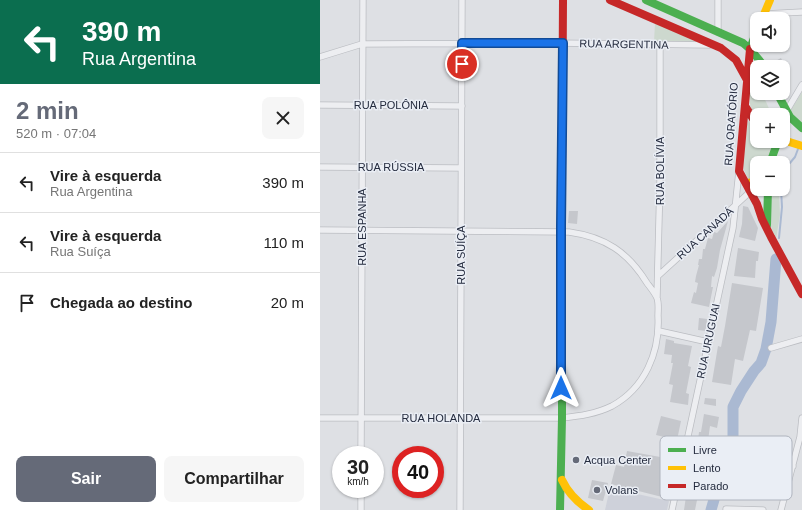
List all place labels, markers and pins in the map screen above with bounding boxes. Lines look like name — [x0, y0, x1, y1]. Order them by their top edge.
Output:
pin — [445, 47, 479, 81]
place label: Acqua Center — [584, 454, 652, 466]
marker: Acqua Center — [571, 455, 581, 465]
place label: Volans — [605, 484, 639, 496]
marker: Volans — [592, 485, 602, 495]

